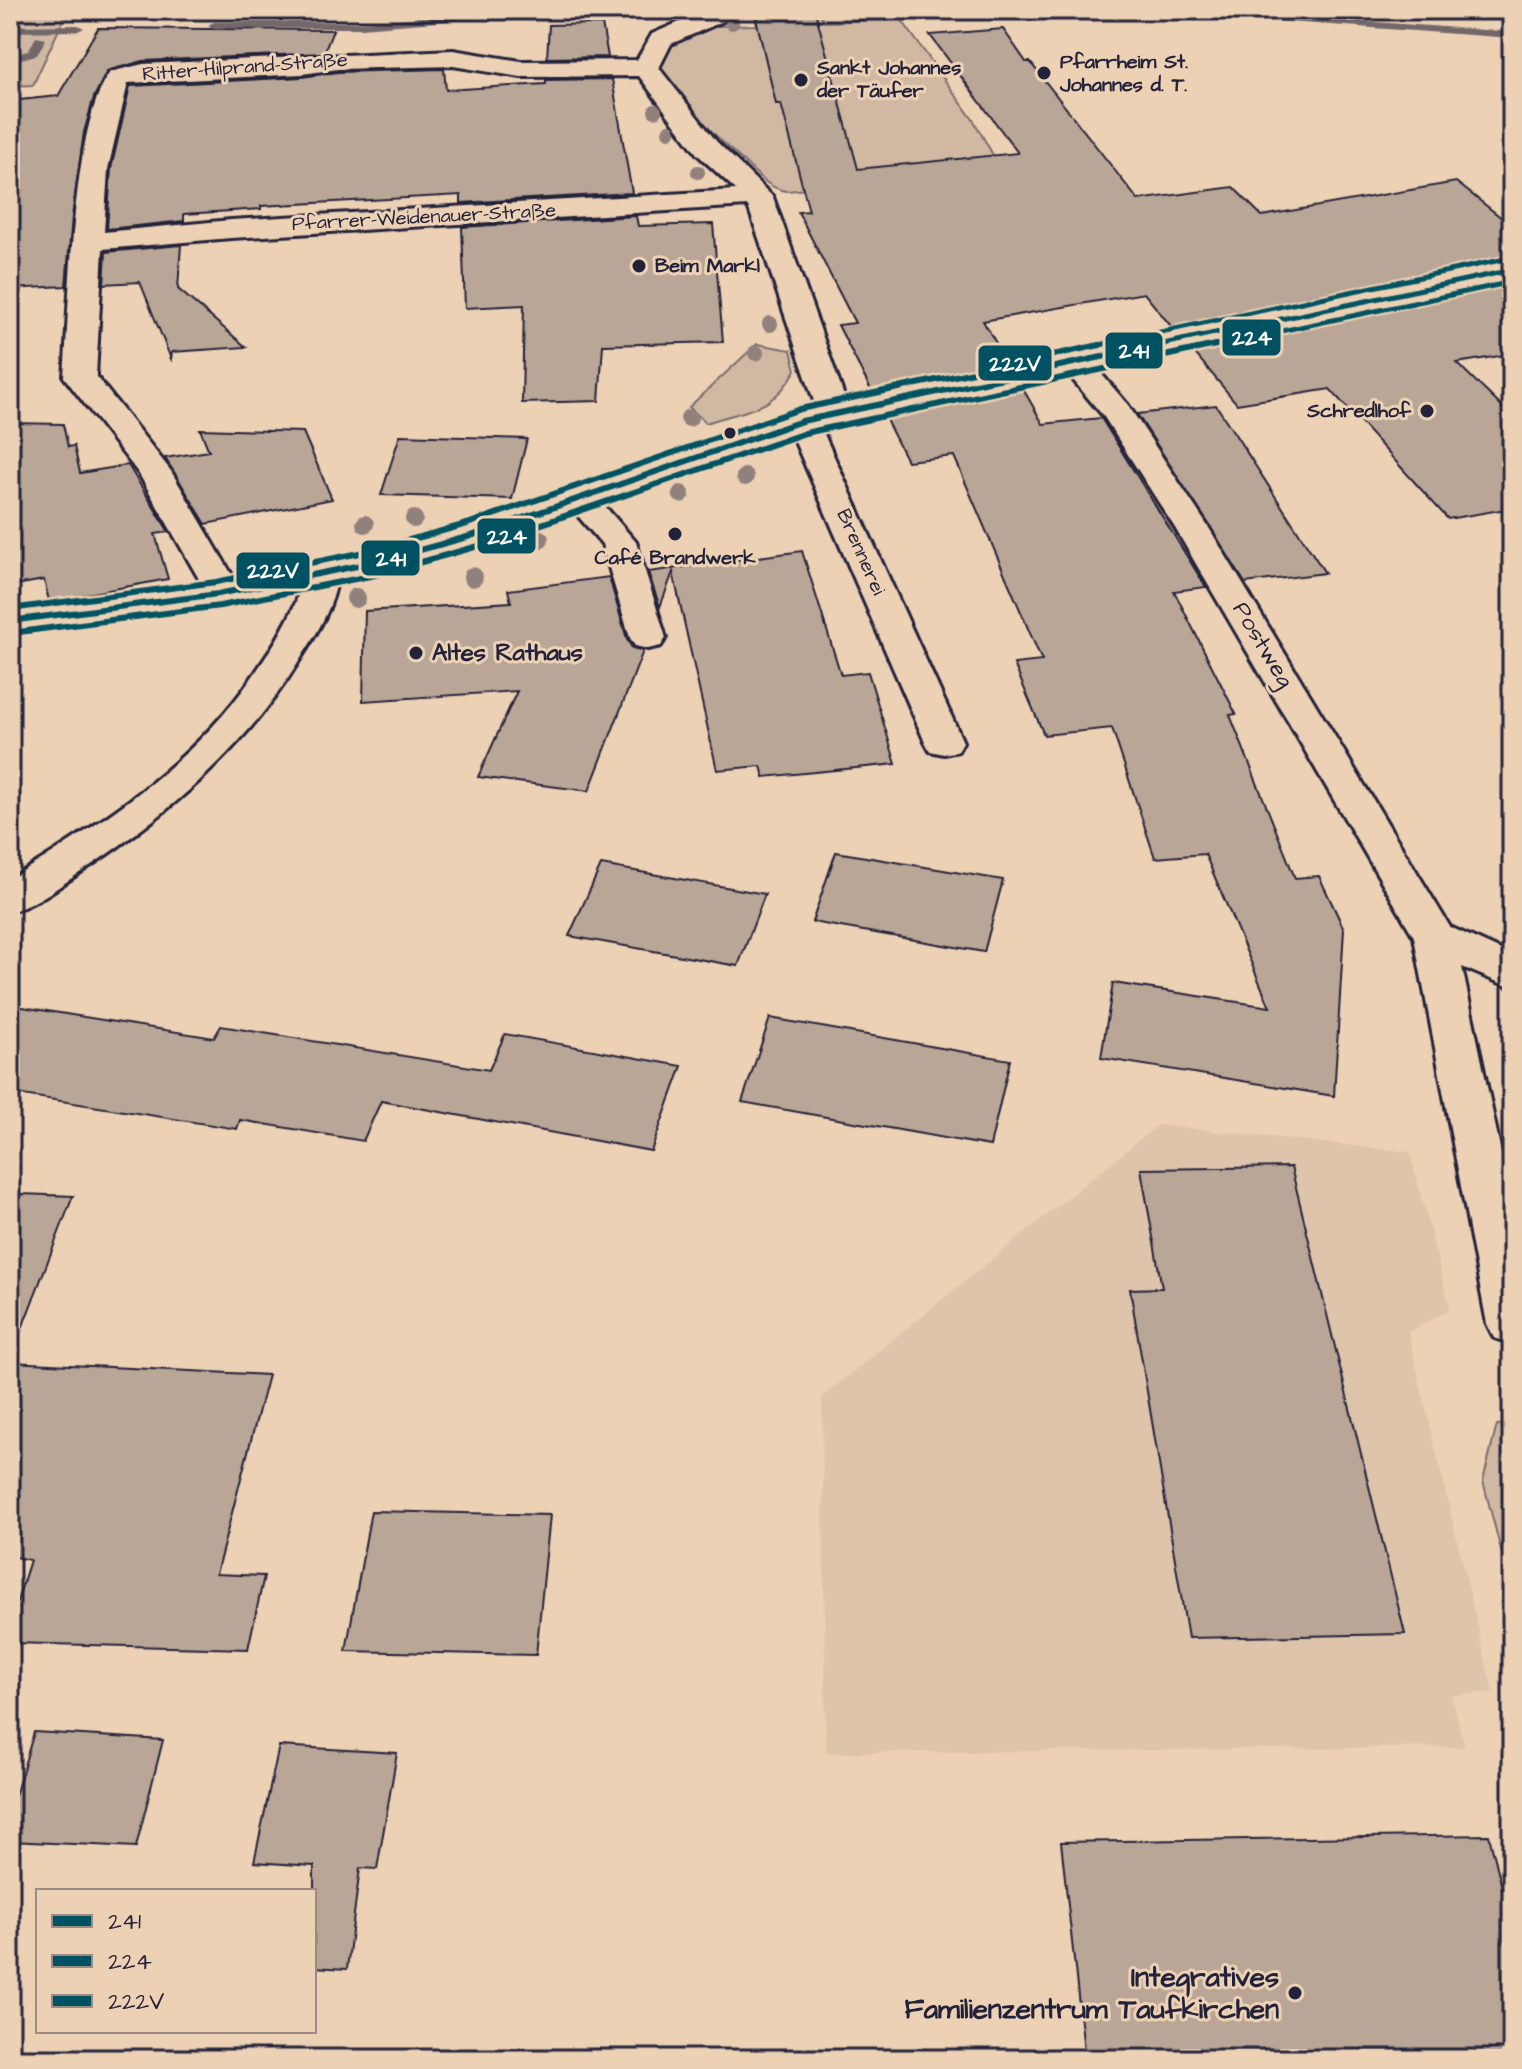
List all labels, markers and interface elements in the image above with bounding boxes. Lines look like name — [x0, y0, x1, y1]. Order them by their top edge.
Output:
street label: Ritter-Hilprand-Straße — [141, 46, 349, 88]
place label: Pfarrheim St. Johannes d. T. — [1059, 48, 1188, 99]
place label: Sankt Johannes der Täufer — [816, 54, 961, 105]
marker: Pfarrheim St. Johannes d. T. — [1035, 64, 1053, 82]
marker: Sankt Johannes der Täufer — [792, 71, 810, 89]
street label: Pfarrer-Weidenauer-Straße — [291, 196, 557, 238]
place label: Beim Markl — [655, 252, 760, 280]
marker: Beim Markl — [630, 257, 648, 275]
line badge: 224 — [1221, 318, 1282, 357]
text: 224 — [1231, 323, 1273, 354]
line badge: 241 — [1104, 331, 1164, 370]
text: 241 — [1118, 336, 1149, 367]
line badge: 222V — [977, 344, 1053, 382]
text: 222V — [988, 349, 1041, 380]
place label: Schredlhof — [1306, 397, 1412, 425]
marker: Schredlhof — [1418, 402, 1436, 420]
unlabelled marker — [722, 425, 738, 441]
street label: Brennerei — [830, 504, 892, 600]
line badge: 224 — [476, 517, 537, 555]
text: 224 — [486, 522, 528, 553]
marker: Café Brandwerk — [666, 525, 684, 543]
line badge: 241 — [360, 539, 421, 577]
text: 241 — [375, 544, 406, 575]
place label: Café Brandwerk — [594, 544, 756, 572]
line badge: 222V — [235, 551, 311, 590]
text: 222V — [246, 556, 299, 587]
street label: Postweg — [1223, 595, 1302, 695]
place label: Altes Rathaus — [432, 636, 583, 670]
marker: Altes Rathaus — [407, 644, 425, 662]
legend — [36, 1889, 316, 2033]
text: 241 — [108, 1905, 141, 1939]
text: 224 — [108, 1945, 152, 1979]
place label: Integratives Familienzentrum Taufkirchen — [904, 1958, 1279, 2029]
marker: Integratives Familienzentrum Taufkirchen — [1286, 1984, 1304, 2002]
text: 222V — [108, 1985, 164, 2019]

